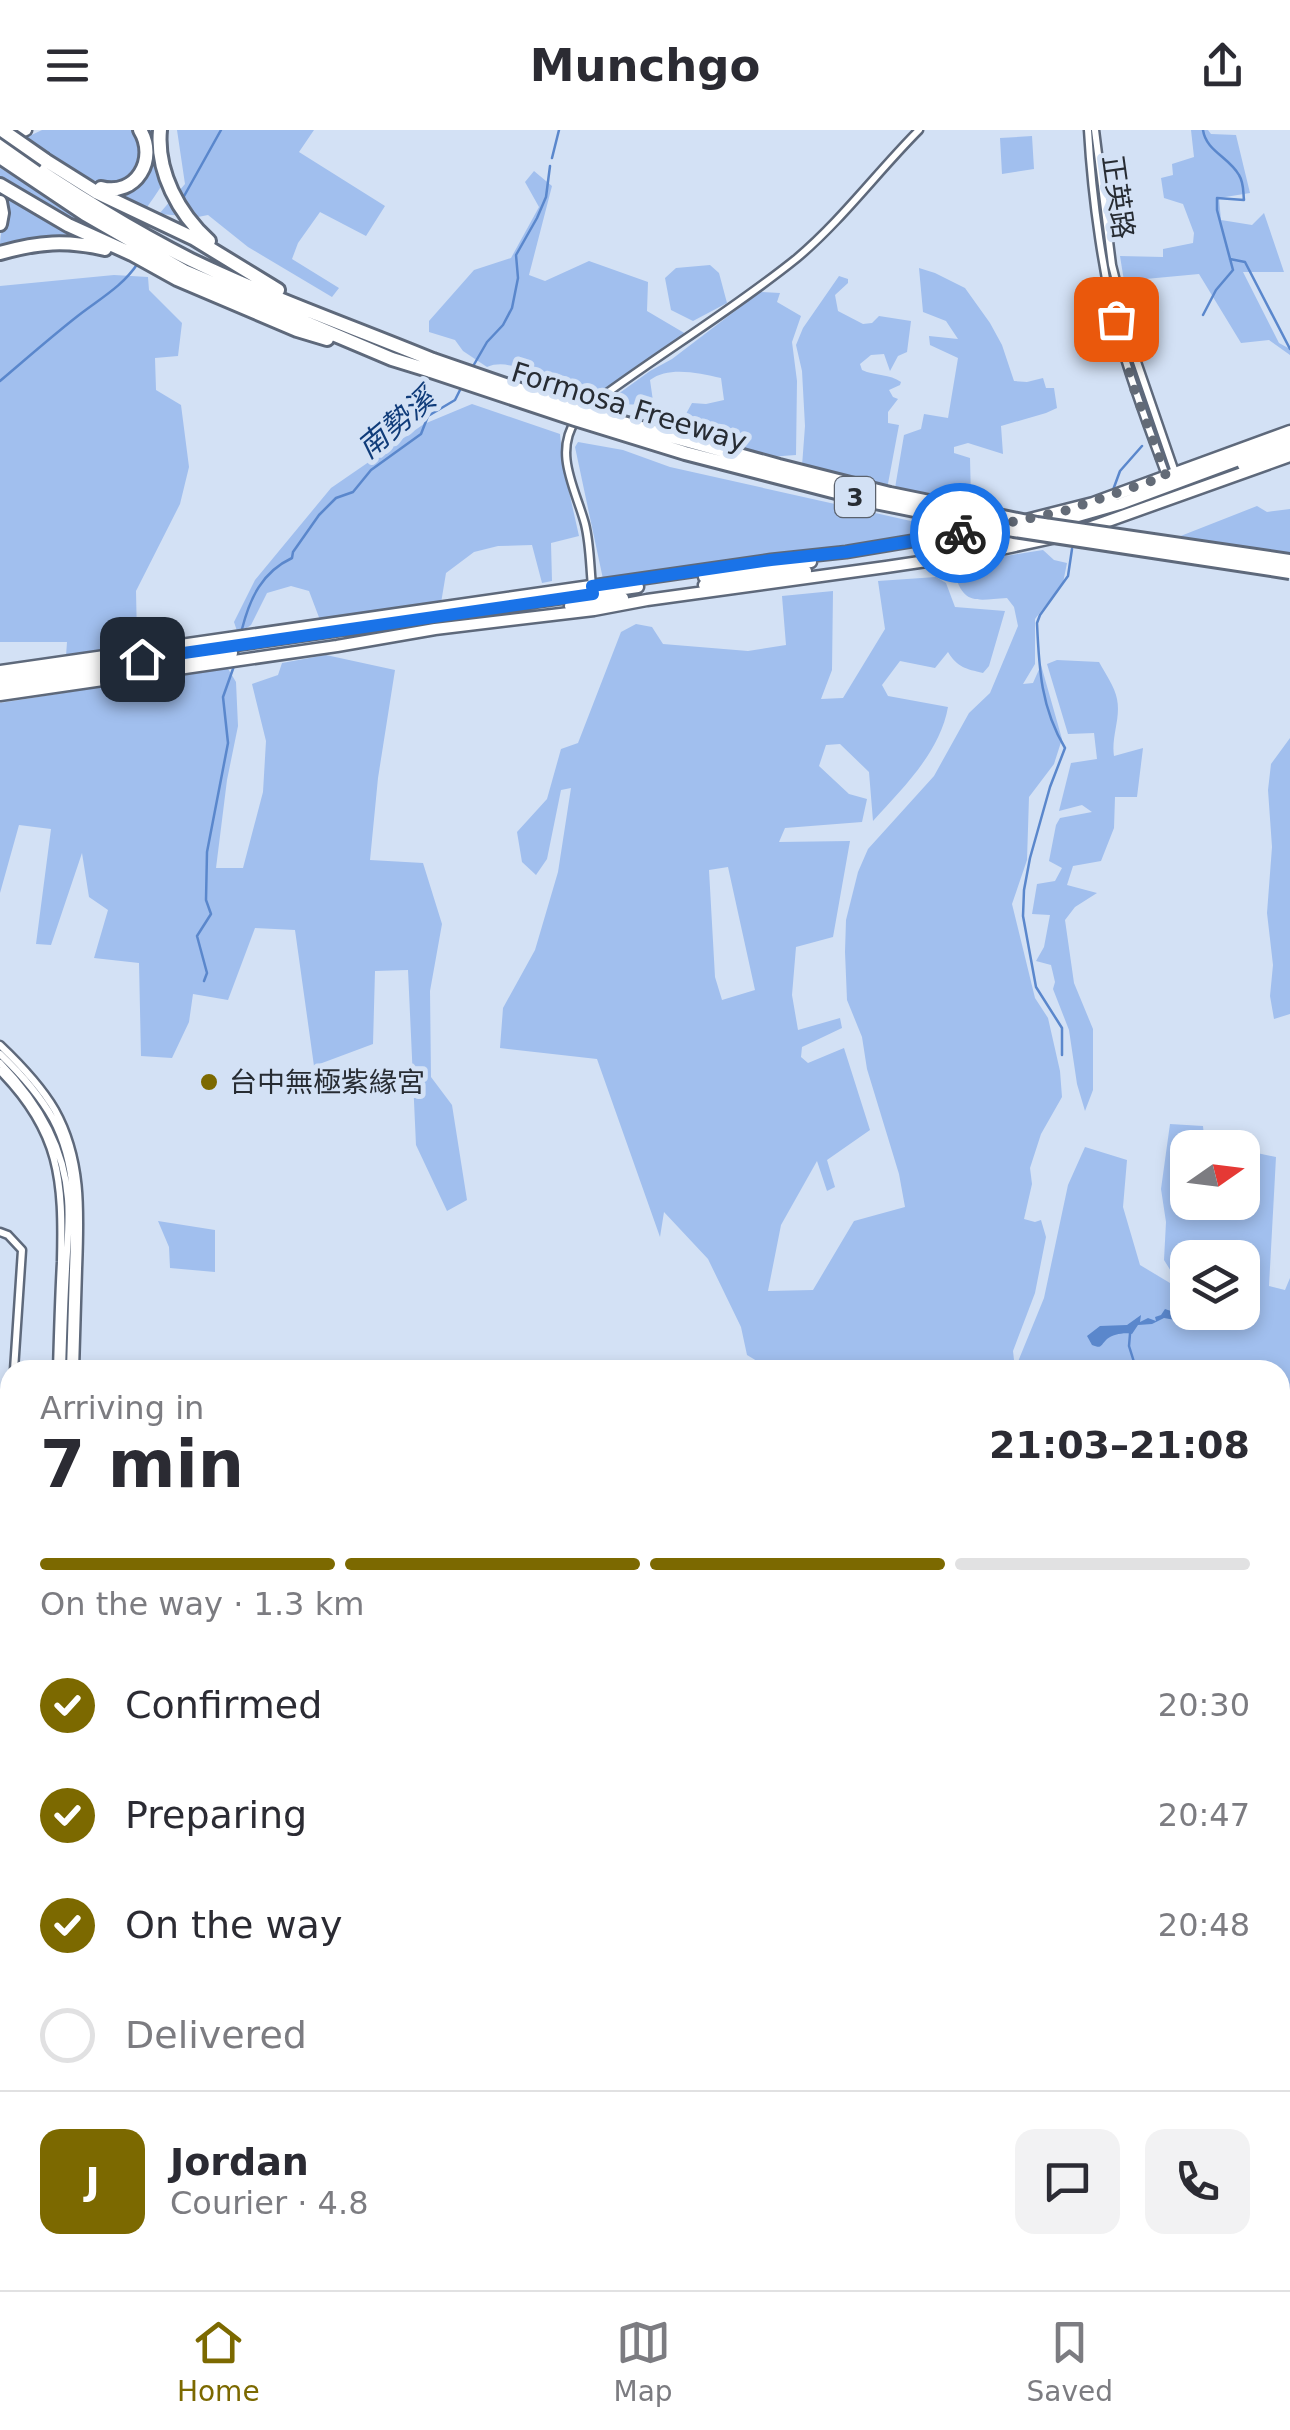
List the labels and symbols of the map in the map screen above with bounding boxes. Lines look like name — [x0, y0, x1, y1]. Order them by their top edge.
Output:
street label: 正英路 — [1096, 153, 1140, 241]
pin — [1074, 277, 1159, 362]
street label: Formosa Freeway — [507, 355, 751, 459]
water label: 南勢溪 — [350, 378, 445, 465]
road number: 3 — [835, 477, 875, 517]
courier — [910, 483, 1010, 583]
pin — [100, 617, 185, 702]
place label: 台中無極紫緣宮 — [229, 1066, 425, 1099]
marker: 台中無極紫緣宮 — [198, 1071, 220, 1093]
north arrow — [1170, 1130, 1260, 1220]

